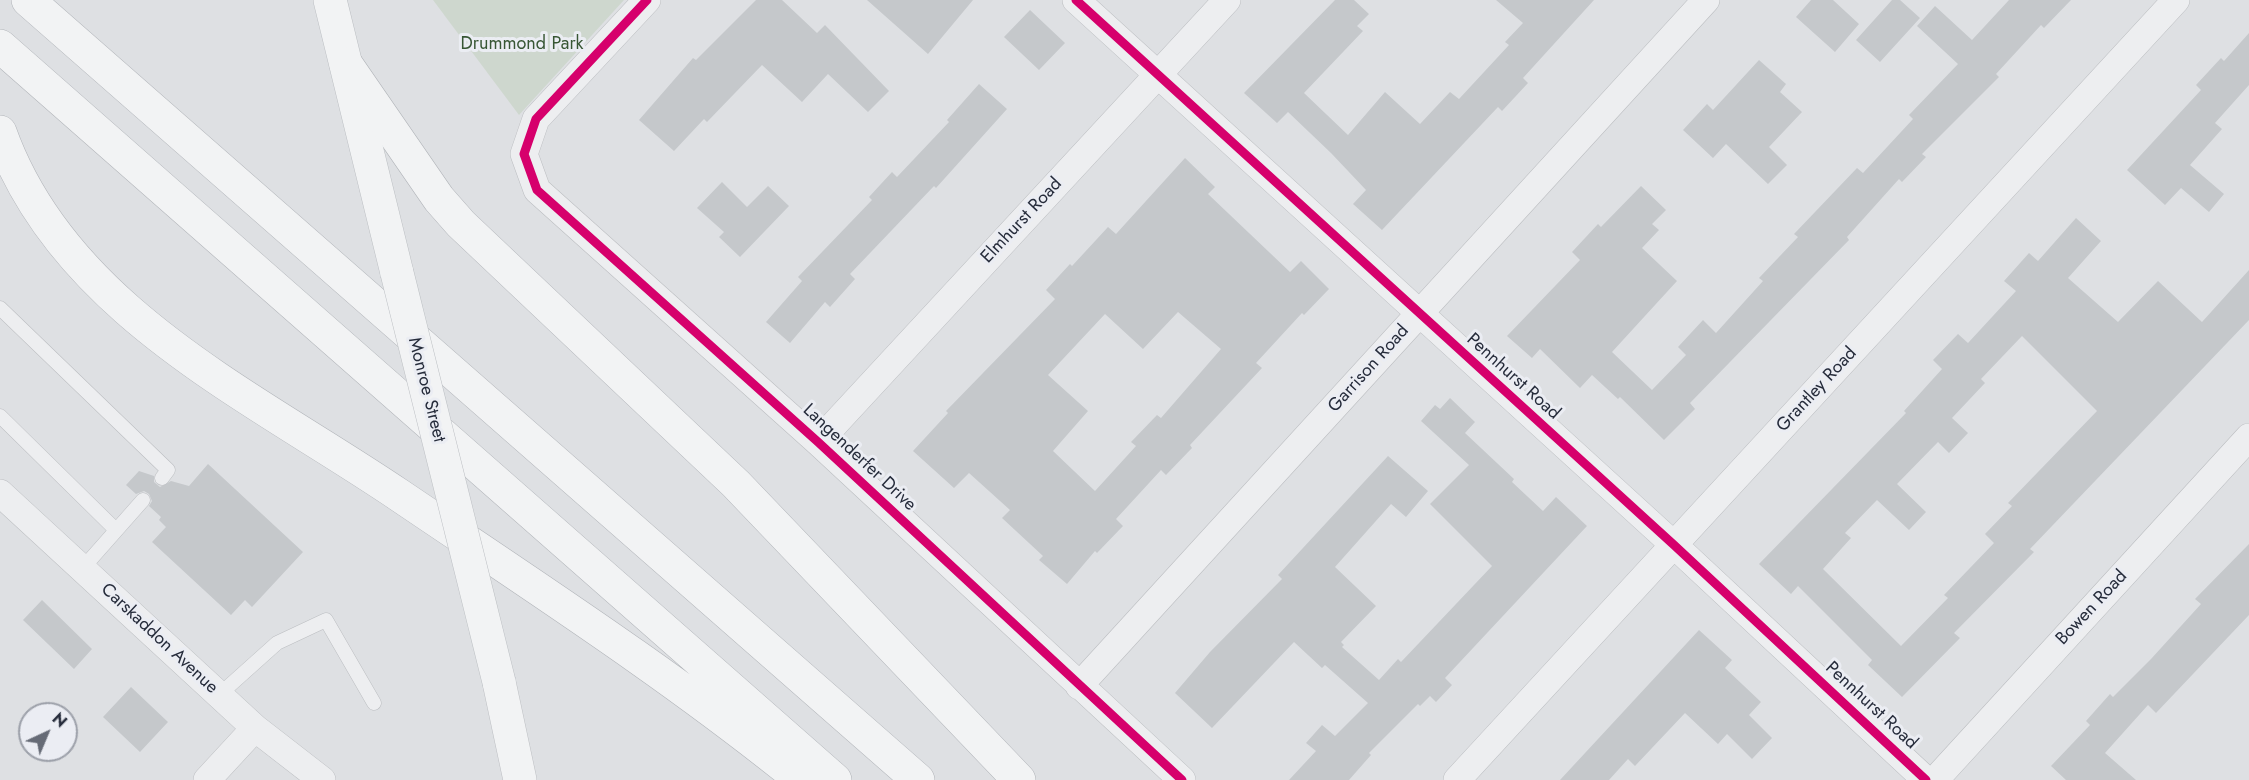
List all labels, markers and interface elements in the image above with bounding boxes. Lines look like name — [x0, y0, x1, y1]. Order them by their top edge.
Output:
park label: Drummond Park — [461, 34, 583, 56]
street label: Elmhurst Road — [977, 174, 1067, 268]
street label: Garrison Road — [1324, 321, 1414, 417]
street label: Pennhurst Road — [1462, 329, 1564, 425]
street label: Monroe Street — [403, 335, 449, 445]
street label: Grantley Road — [1772, 343, 1862, 437]
street label: Langenderfer Drive — [798, 400, 920, 516]
street label: Bowen Road — [2052, 566, 2132, 650]
street label: Carskaddon Avenue — [96, 579, 222, 699]
street label: Pennhurst Road — [1820, 658, 1922, 754]
north arrow — [18, 702, 78, 762]
text: N — [47, 707, 72, 733]

